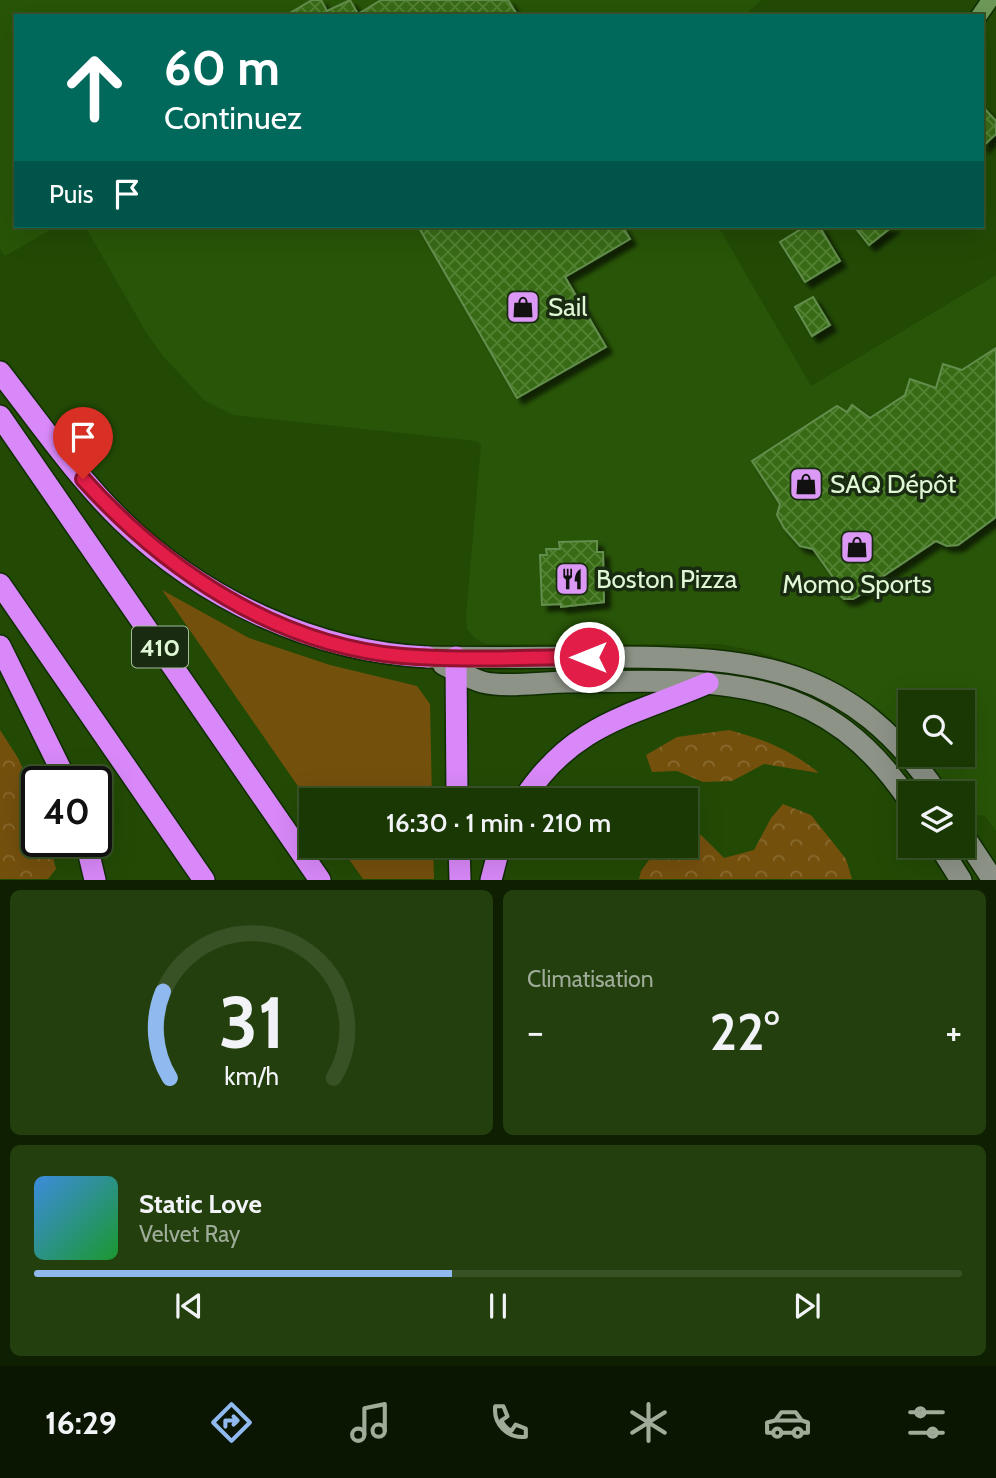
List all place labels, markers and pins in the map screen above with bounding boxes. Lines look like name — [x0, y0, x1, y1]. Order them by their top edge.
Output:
shop icon: Sail — [504, 288, 542, 326]
place label: Sail — [548, 291, 587, 323]
pin — [53, 407, 113, 479]
shop icon: SAQ Dépôt — [787, 465, 825, 503]
place label: SAQ Dépôt — [830, 468, 956, 500]
shop icon: Momo Sports — [838, 528, 876, 566]
restaurant icon: Boston Pizza — [553, 560, 591, 598]
place label: Boston Pizza — [596, 563, 738, 595]
place label: Momo Sports — [782, 568, 932, 600]

